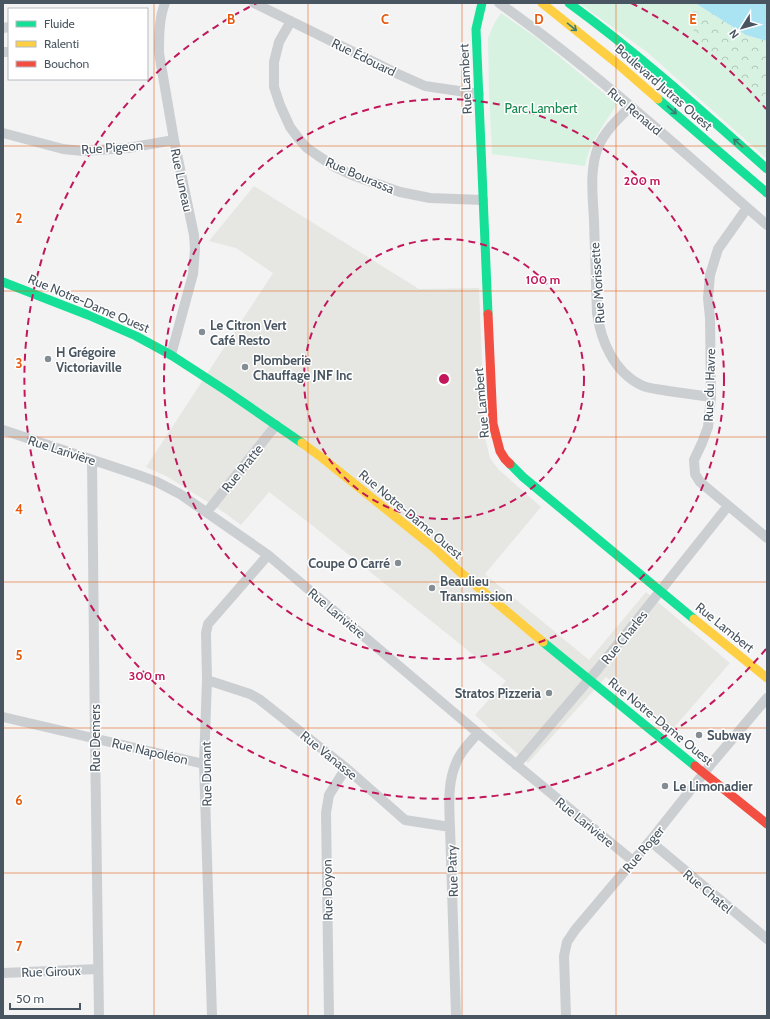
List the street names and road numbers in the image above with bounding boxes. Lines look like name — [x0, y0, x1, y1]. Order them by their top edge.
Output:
street label: Rue Édouard — [329, 34, 399, 79]
street label: Boulevard Jutras Ouest — [612, 40, 717, 134]
street label: Rue Lambert — [455, 43, 475, 115]
street label: Rue Renaud — [605, 84, 665, 138]
street label: Rue Pigeon — [81, 137, 143, 157]
street label: Rue Luneau — [167, 147, 197, 213]
street label: Rue Bourassa — [323, 153, 397, 197]
street label: Rue Morissette — [586, 242, 608, 324]
street label: Rue Notre-Dame Ouest — [26, 270, 153, 336]
street label: Rue du Havre — [700, 348, 718, 422]
street label: Rue Lambert — [470, 367, 492, 439]
street label: Rue Larivière — [26, 432, 98, 469]
street label: Rue Pratte — [218, 441, 266, 495]
street label: Rue Notre-Dame Ouest — [356, 466, 467, 562]
street label: Rue Larivière — [305, 584, 369, 642]
street label: Rue Lambert — [693, 599, 758, 656]
street label: Rue Charles — [597, 606, 651, 667]
street label: Rue Notre-Dame Ouest — [605, 674, 717, 769]
street label: Rue Demers — [87, 704, 103, 772]
street label: Rue Vanasse — [297, 727, 361, 783]
street label: Rue Napoléon — [110, 734, 190, 768]
street label: Rue Dunant — [197, 741, 215, 807]
street label: Rue Larivière — [553, 794, 618, 850]
street label: Rue Roger — [619, 822, 668, 876]
street label: Rue Patry — [443, 844, 461, 898]
street label: Rue Doyon — [318, 859, 336, 921]
street label: Rue Chatel — [680, 866, 736, 916]
street label: Rue Giroux — [21, 962, 82, 980]

